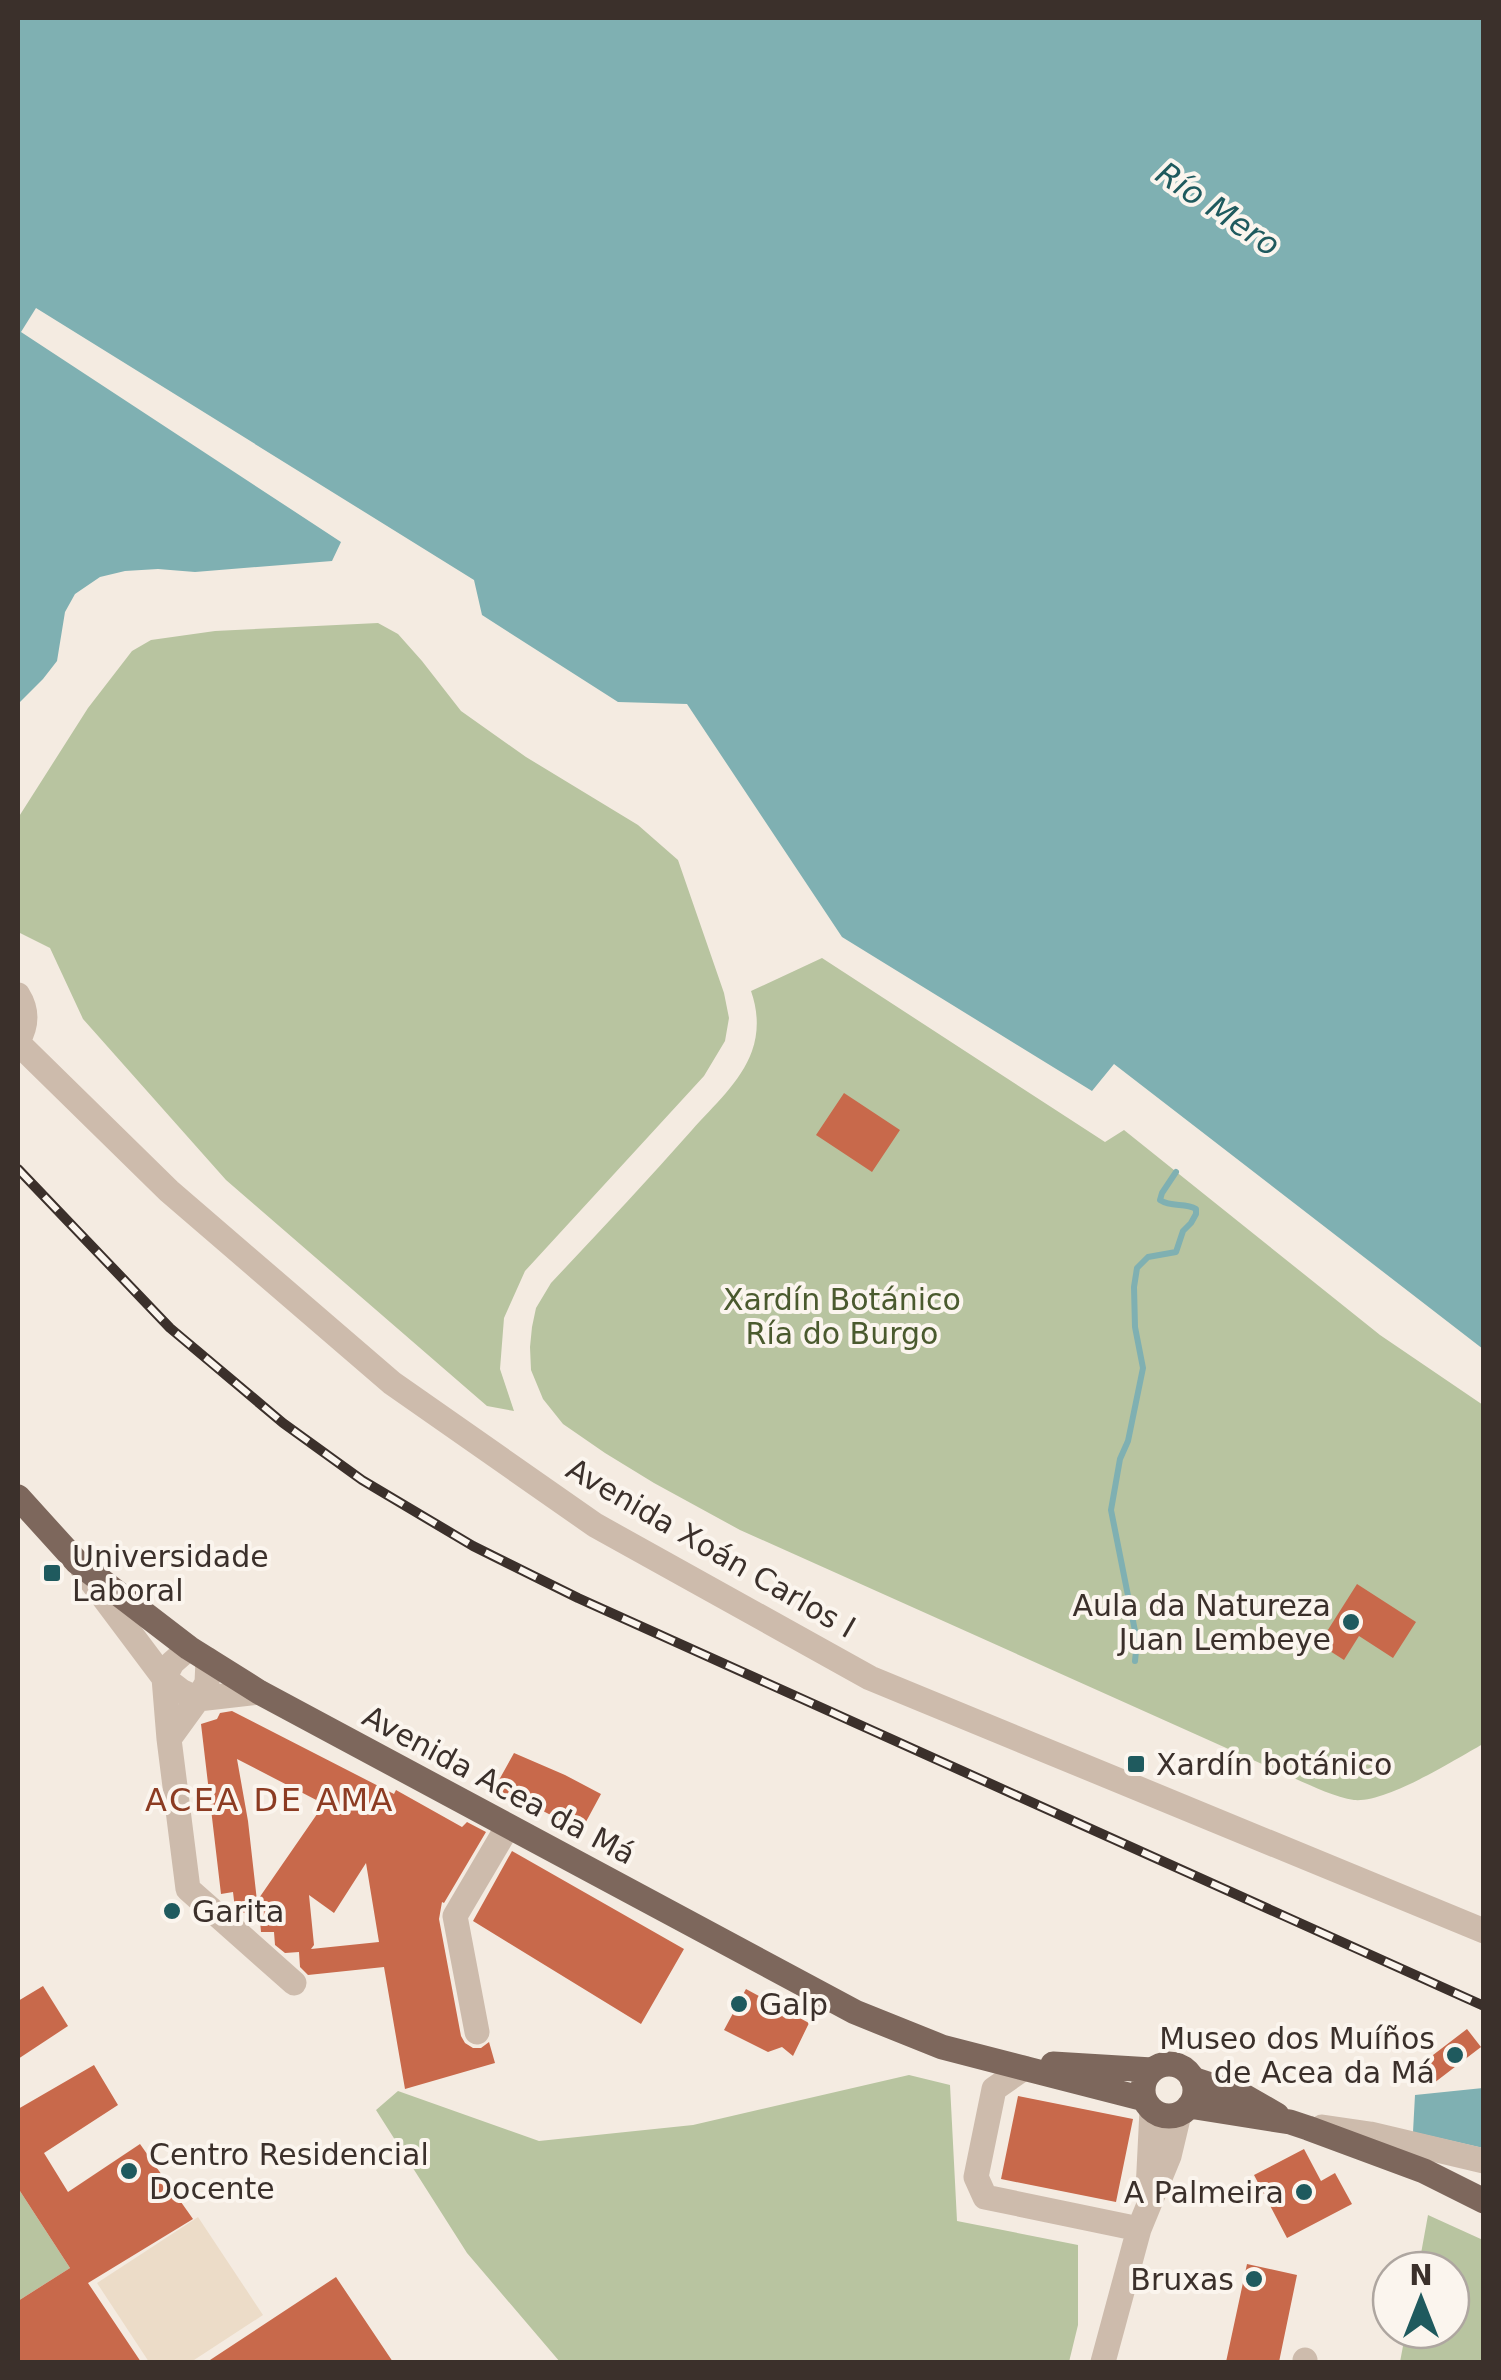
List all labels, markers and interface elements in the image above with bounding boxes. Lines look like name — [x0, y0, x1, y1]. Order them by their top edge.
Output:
water label: Río Mero — [1149, 154, 1287, 264]
park label: Xardín Botánico Ría do Burgo — [723, 1282, 961, 1351]
street label: Avenida Xoán Carlos I — [560, 1451, 862, 1645]
place label: Universidade Laboral — [72, 1539, 269, 1608]
marker: Universidade Laboral — [41, 1562, 63, 1584]
place label: Aula da Natureza Juan Lembeye — [1072, 1588, 1331, 1657]
marker: Aula da Natureza Juan Lembeye — [1340, 1611, 1362, 1633]
street label: Avenida Acea da Má — [357, 1698, 641, 1872]
place label: Xardín botánico — [1156, 1747, 1392, 1782]
marker: Xardín botánico — [1125, 1753, 1147, 1775]
district label: ACEA DE AMA — [145, 1781, 395, 1819]
place label: Garita — [192, 1894, 284, 1929]
marker: Garita — [161, 1900, 183, 1922]
place label: Galp — [759, 1987, 828, 2022]
marker: Galp — [728, 1993, 750, 2015]
place label: Museo dos Muíños de Acea da Má — [1159, 2021, 1435, 2090]
marker: Museo dos Muíños de Acea da Má — [1444, 2044, 1466, 2066]
place label: Centro Residencial Docente — [149, 2137, 429, 2206]
marker: Centro Residencial Docente — [118, 2160, 140, 2182]
place label: A Palmeira — [1124, 2175, 1284, 2210]
marker: A Palmeira — [1293, 2181, 1315, 2203]
north arrow — [1371, 2250, 1471, 2350]
text: N — [1409, 2259, 1433, 2292]
place label: Bruxas — [1130, 2262, 1234, 2297]
marker: Bruxas — [1243, 2268, 1265, 2290]

